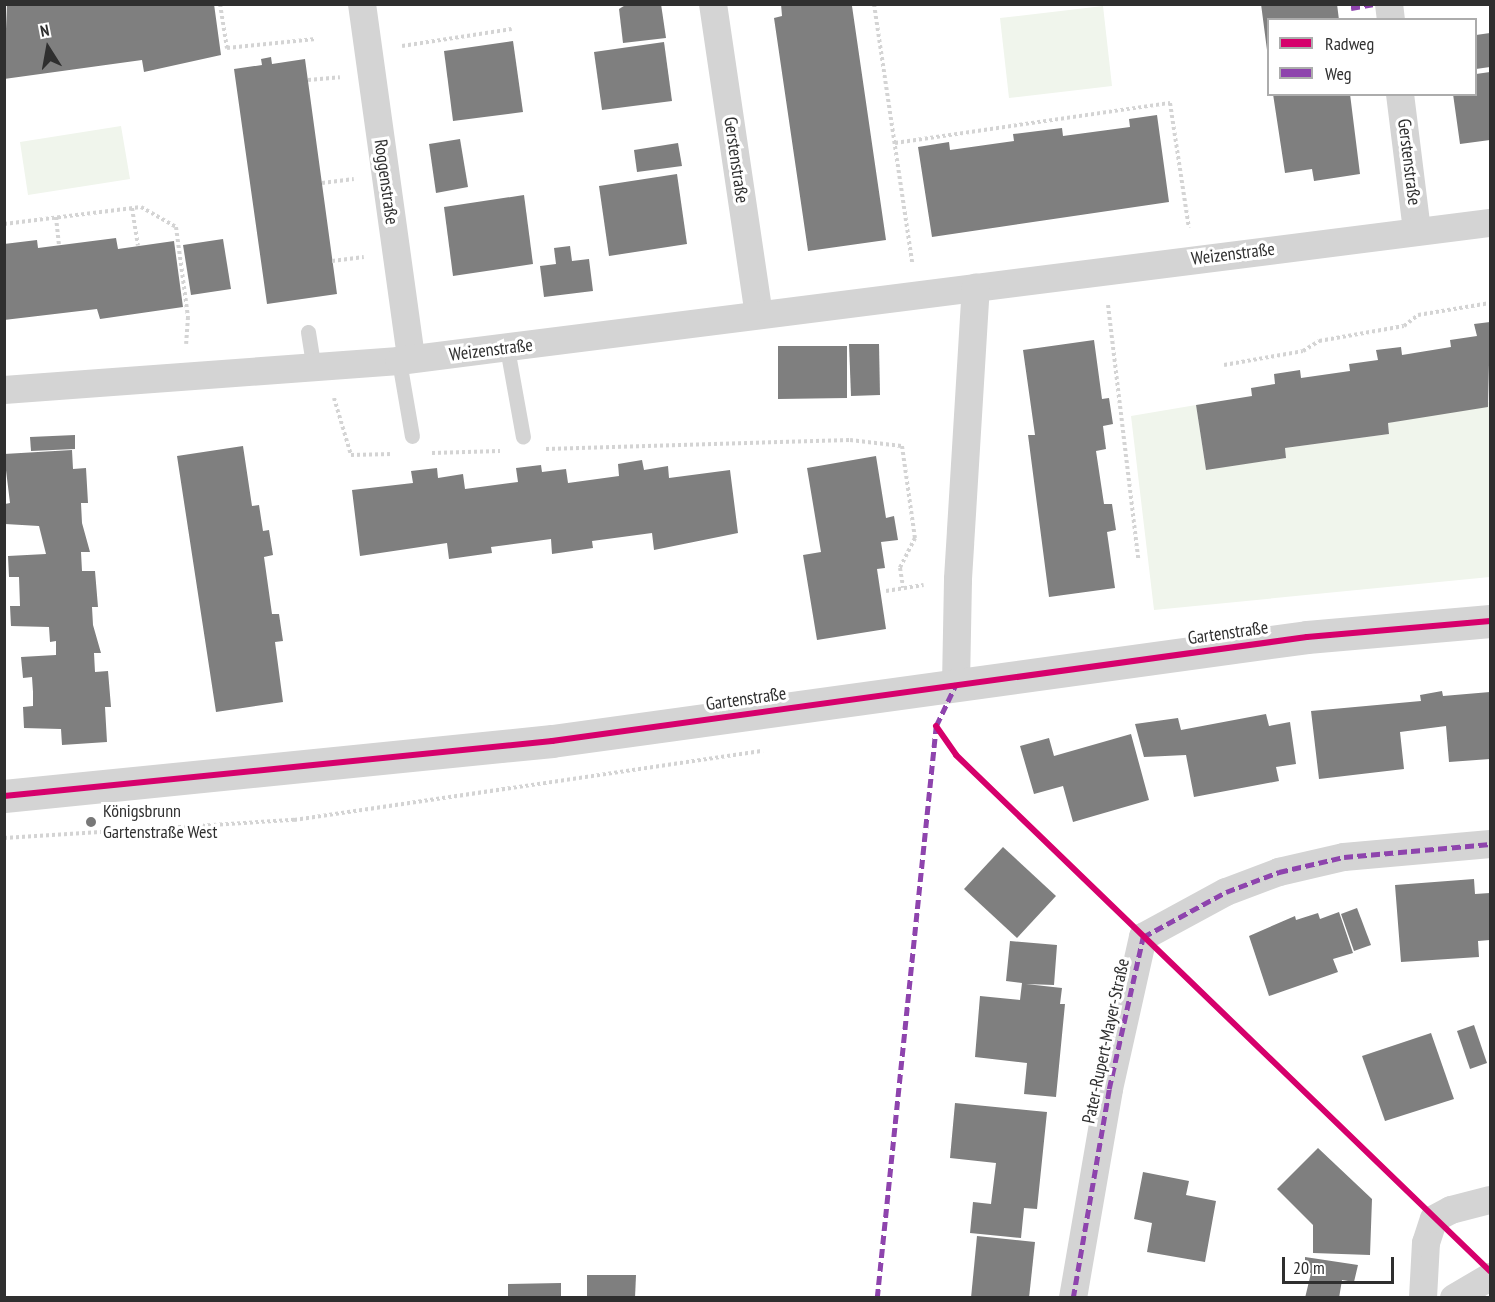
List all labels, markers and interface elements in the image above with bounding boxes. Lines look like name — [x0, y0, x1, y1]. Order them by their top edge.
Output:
north arrow — [18, 18, 78, 78]
legend — [1267, 18, 1477, 96]
text: N — [38, 20, 51, 41]
text: Radweg — [1325, 32, 1374, 55]
text: Weg — [1325, 62, 1352, 85]
street label: Gerstenstraße — [719, 116, 753, 204]
street label: Gerstenstraße — [1393, 118, 1425, 206]
street label: Roggenstraße — [369, 138, 403, 226]
street label: Weizenstraße — [1190, 238, 1276, 270]
street label: Weizenstraße — [448, 334, 534, 366]
street label: Gartenstraße — [1186, 617, 1270, 649]
street label: Gartenstraße — [704, 683, 788, 715]
place label: Königsbrunn Gartenstraße West — [103, 801, 218, 844]
marker: Königsbrunn Gartenstraße West — [84, 815, 98, 829]
street label: Pater-Rupert-Mayer-Straße — [1078, 957, 1134, 1125]
scale bar — [1285, 1245, 1398, 1283]
text: 20 m — [1293, 1256, 1325, 1279]

